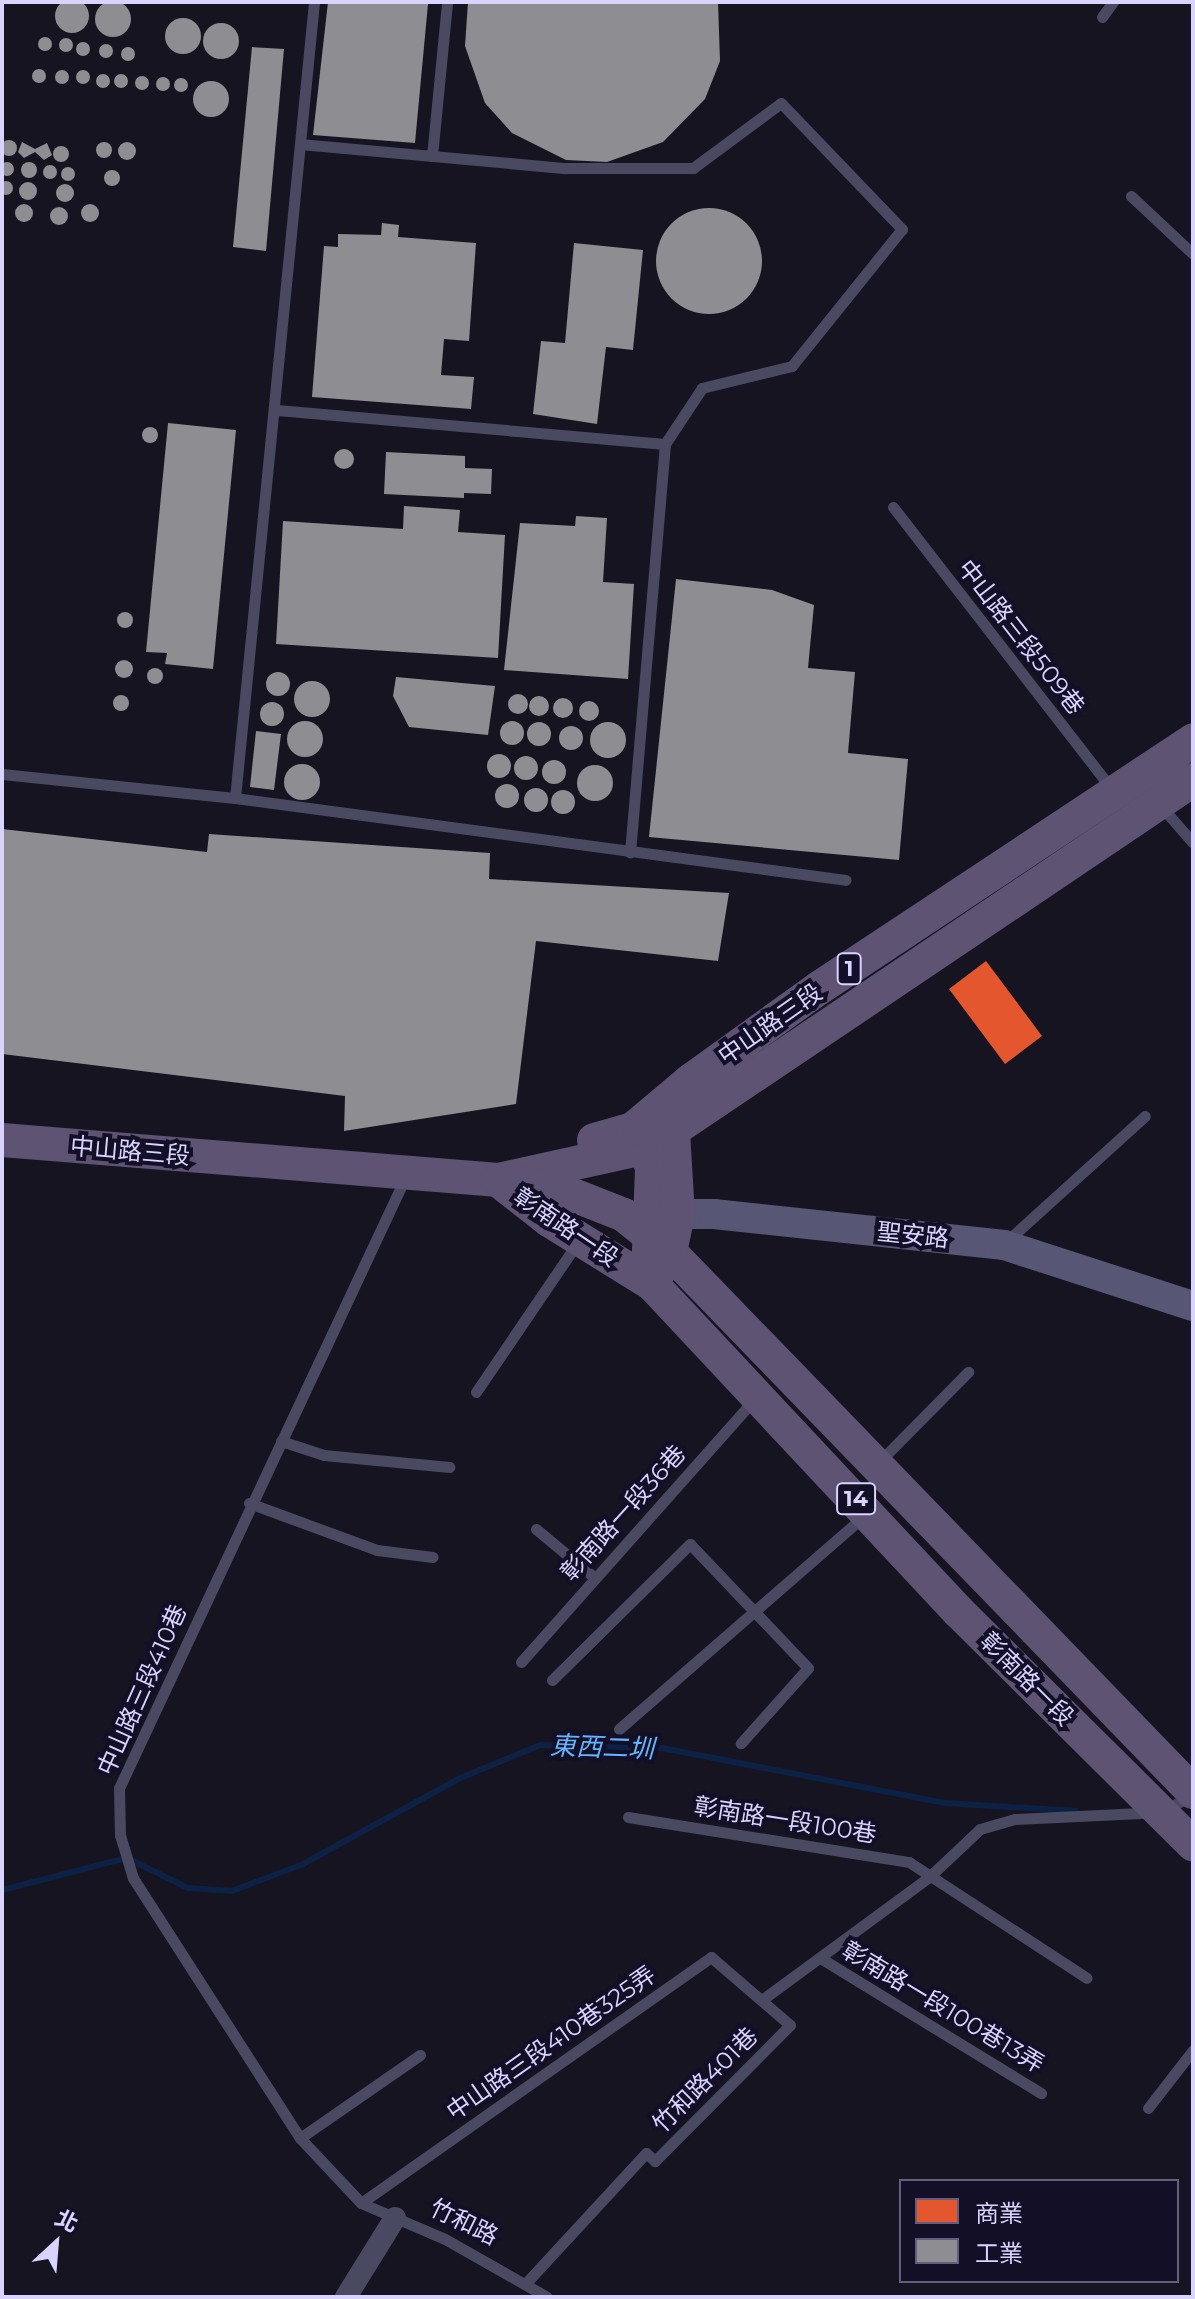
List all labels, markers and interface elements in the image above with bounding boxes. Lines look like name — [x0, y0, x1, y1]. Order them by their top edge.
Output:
street label: 中山路三段509巷 — [952, 554, 1090, 720]
road number: 1 — [835, 951, 863, 987]
street label: 中山路三段 — [713, 978, 827, 1070]
street label: 中山路三段 — [69, 1131, 191, 1171]
street label: 彰南路一段 — [508, 1182, 624, 1272]
street label: 聖安路 — [876, 1217, 950, 1253]
street label: 彰南路一段36巷 — [555, 1439, 691, 1587]
road number: 14 — [836, 1481, 876, 1517]
street label: 中山路三段410巷 — [91, 1600, 193, 1780]
street label: 彰南路一段 — [974, 1626, 1080, 1732]
water label: 東西二圳 — [549, 1731, 655, 1765]
street label: 彰南路一段100巷 — [692, 1791, 878, 1849]
street label: 彰南路一段100巷13弄 — [837, 1935, 1049, 2079]
street label: 中山路三段410巷325弄 — [441, 1960, 661, 2126]
street label: 竹和路401巷 — [647, 2022, 763, 2138]
legend — [899, 2179, 1179, 2283]
street label: 竹和路 — [425, 2193, 503, 2251]
text: 商業 — [975, 2199, 1023, 2228]
north arrow — [16, 2203, 96, 2283]
text: 北 — [51, 2204, 83, 2238]
text: 工業 — [975, 2239, 1023, 2268]

